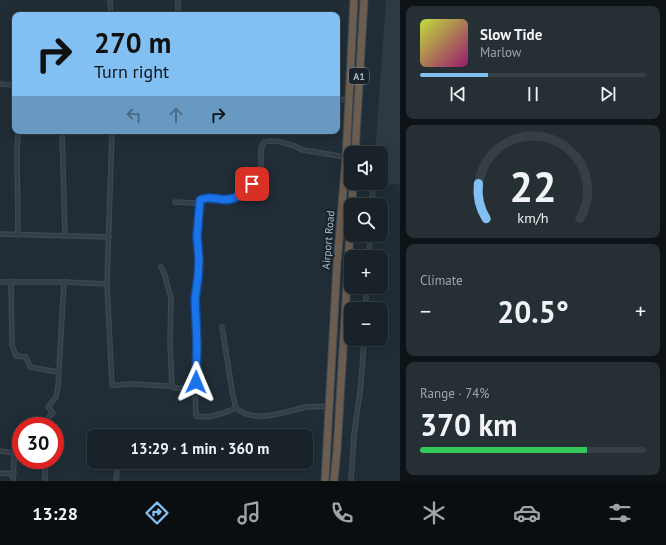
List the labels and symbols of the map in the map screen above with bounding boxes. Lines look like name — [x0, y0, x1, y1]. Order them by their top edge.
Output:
road number: A1 — [349, 68, 369, 84]
pin — [235, 167, 269, 201]
street label: Airport Road — [318, 210, 338, 270]
position arrow — [175, 361, 217, 403]
speed limit sign: 30 — [12, 417, 64, 469]

